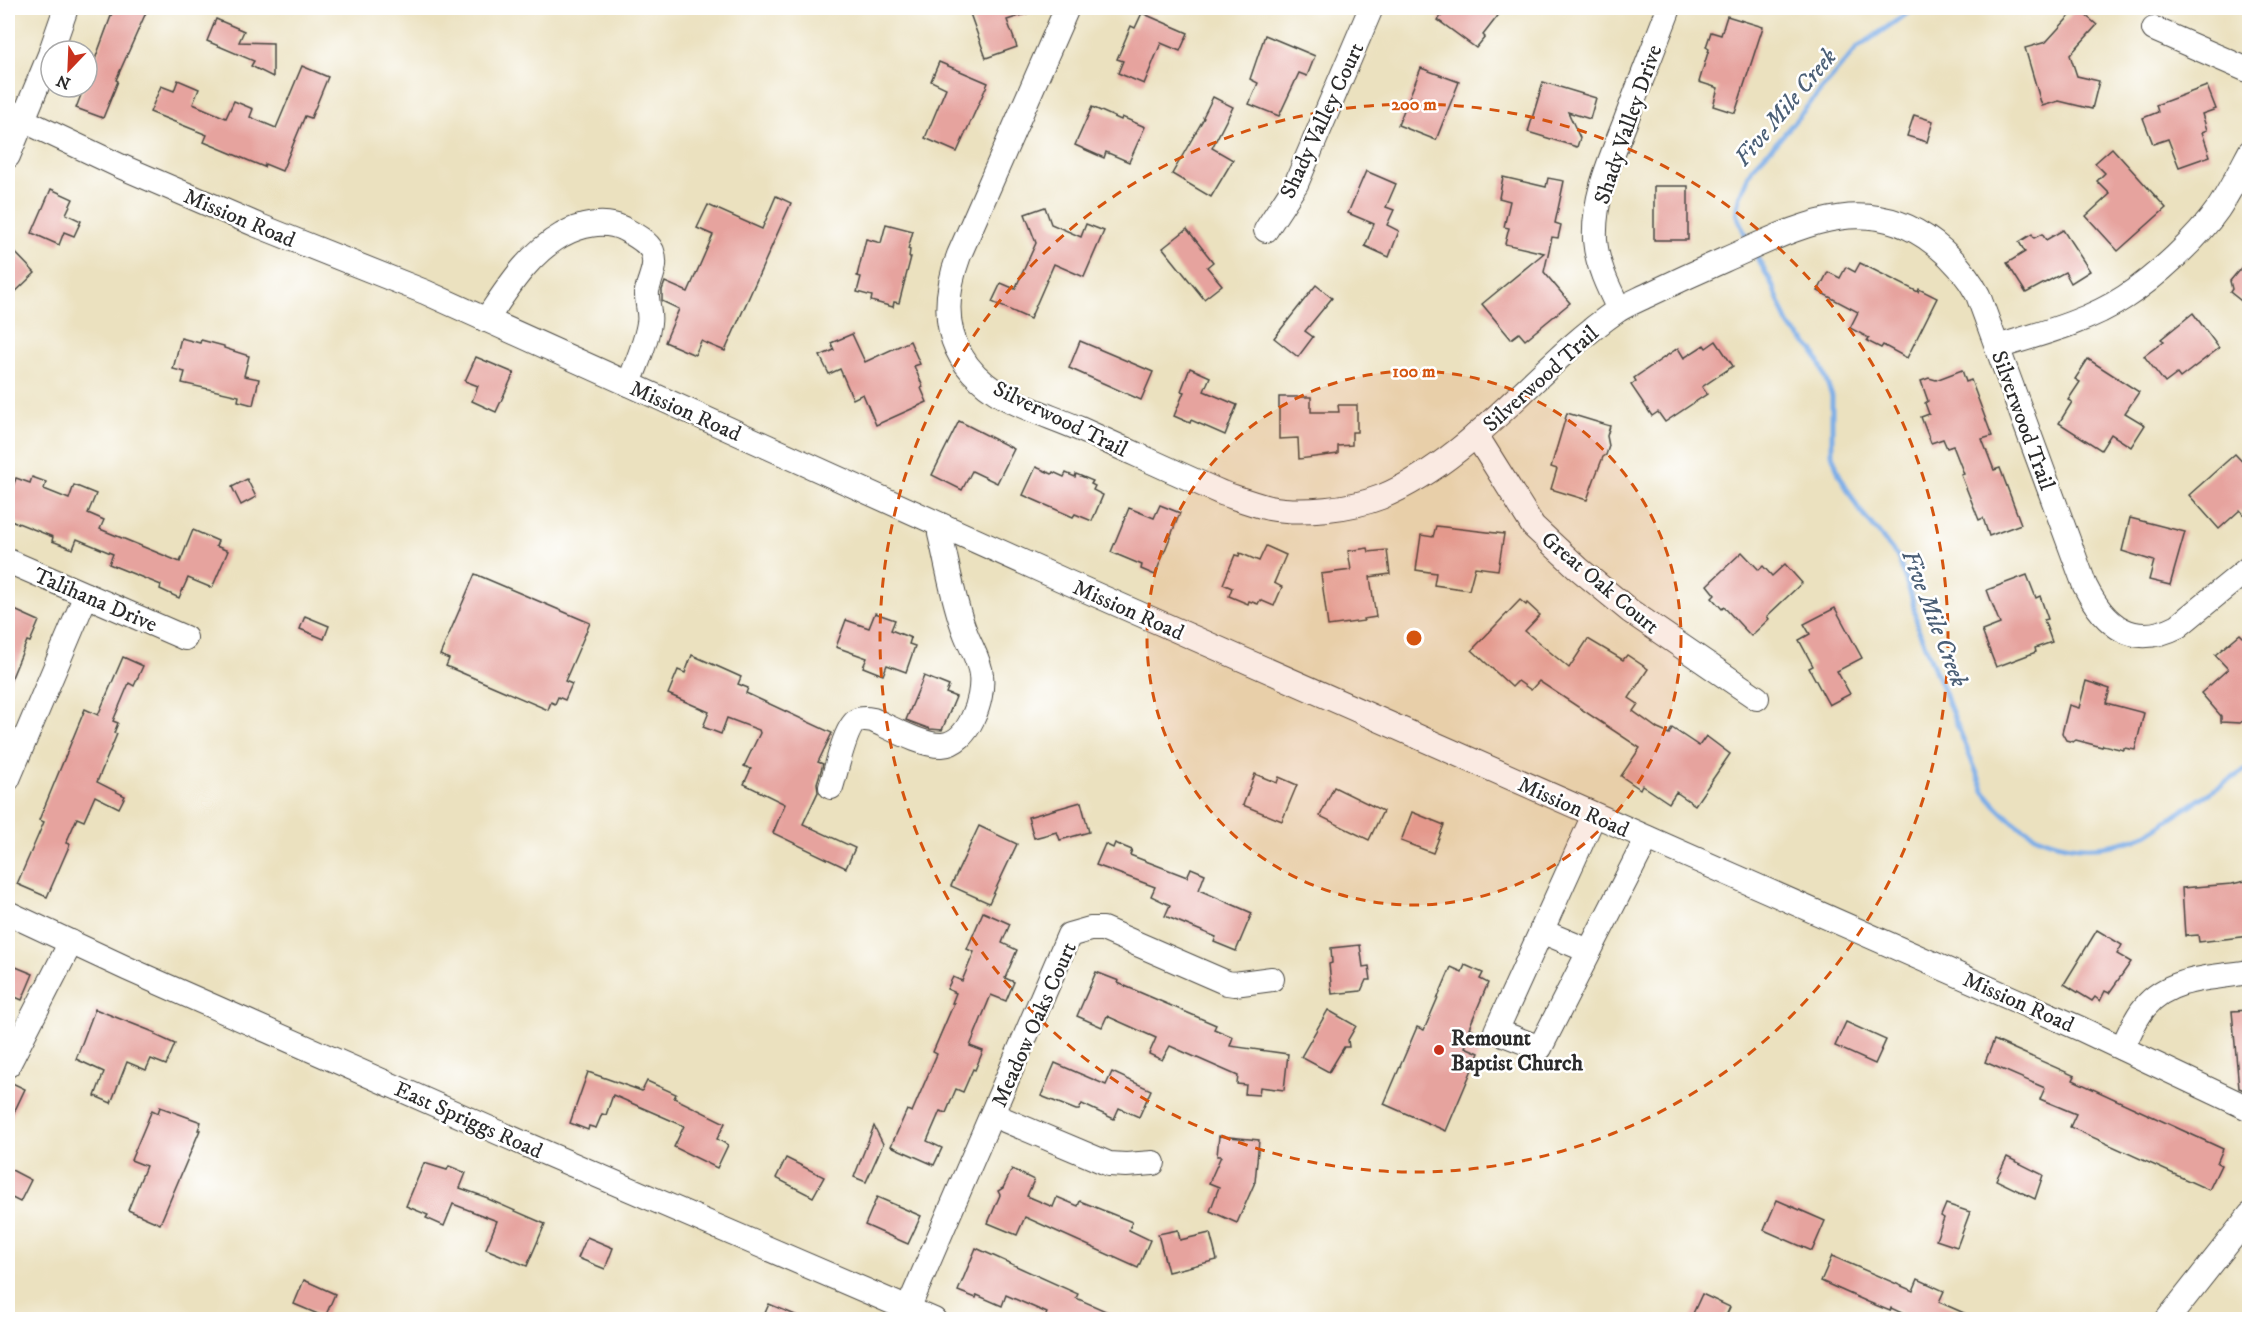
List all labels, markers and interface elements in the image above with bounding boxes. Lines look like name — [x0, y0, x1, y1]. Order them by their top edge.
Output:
street label: Shady Valley Court — [1274, 38, 1370, 203]
north arrow — [39, 39, 99, 99]
street label: Shady Valley Drive — [1589, 41, 1668, 208]
water label: Five Mile Creek — [1728, 43, 1844, 173]
text: N — [54, 70, 73, 94]
text: 200 m — [1391, 94, 1437, 116]
street label: Mission Road — [180, 183, 299, 254]
street label: Silverwood Trail — [1478, 320, 1605, 438]
street label: Silverwood Trail — [1985, 347, 2060, 494]
text: 100 m — [1392, 361, 1436, 383]
street label: Mission Road — [626, 375, 745, 448]
street label: Silverwood Trail — [989, 375, 1132, 464]
street label: Great Oak Court — [1536, 526, 1664, 640]
water label: Five Mile Creek — [1894, 546, 1974, 691]
street label: Talihana Drive — [30, 562, 161, 639]
street label: Mission Road — [1069, 574, 1188, 647]
centre of rings — [1404, 628, 1424, 648]
street label: Mission Road — [1514, 771, 1633, 844]
street label: Meadow Oaks Court — [986, 938, 1083, 1111]
street label: Mission Road — [1959, 966, 2078, 1039]
place label: Remount Baptist Church — [1451, 1025, 1583, 1077]
marker: Remount Baptist Church — [1432, 1043, 1446, 1057]
street label: East Spriggs Road — [390, 1076, 547, 1165]

